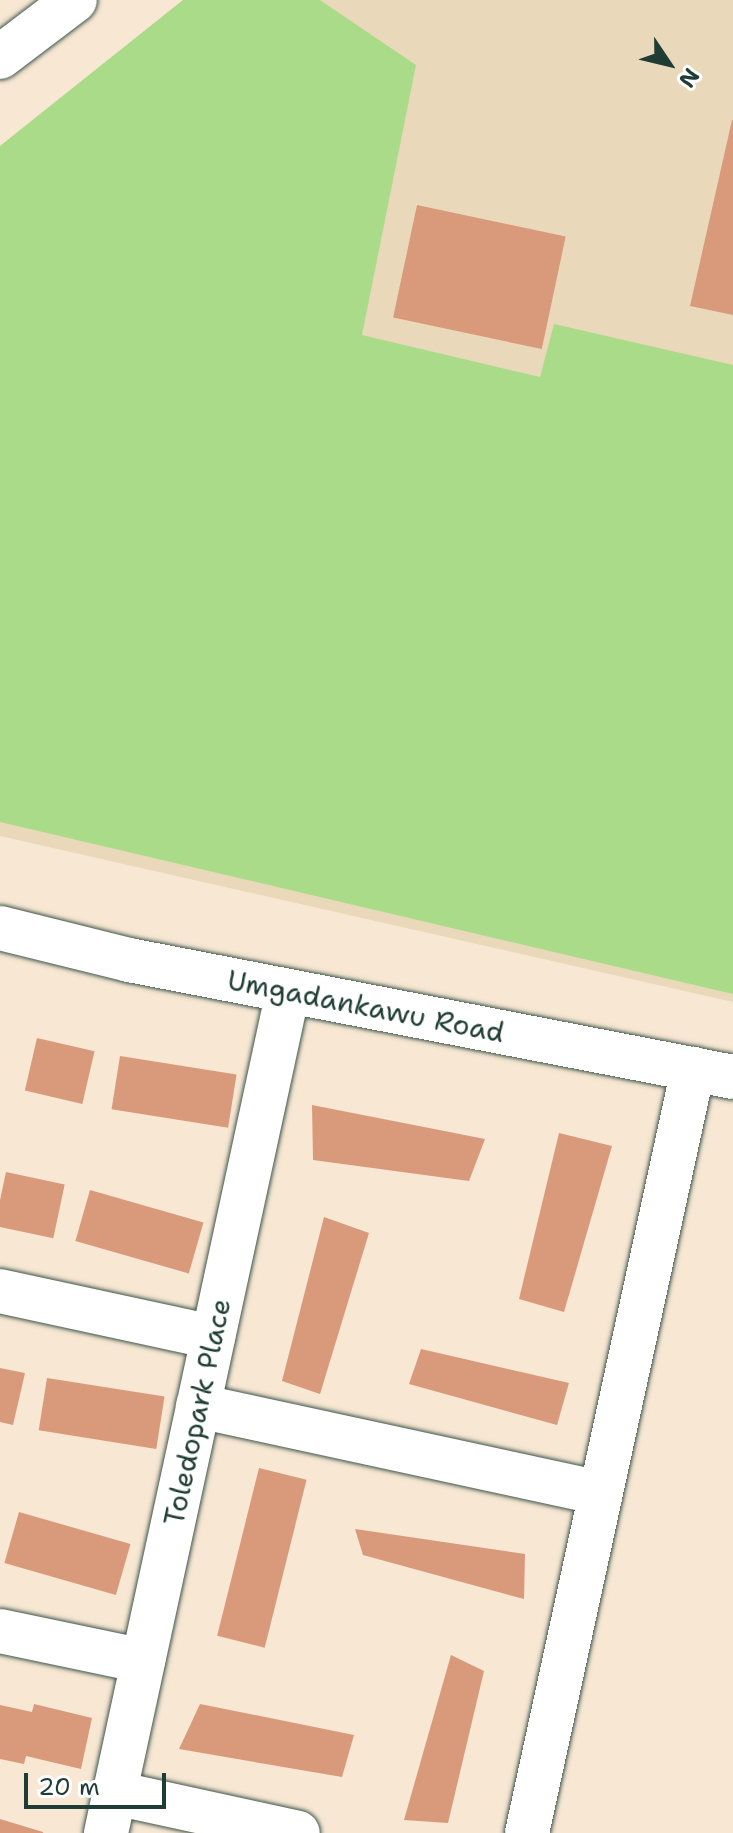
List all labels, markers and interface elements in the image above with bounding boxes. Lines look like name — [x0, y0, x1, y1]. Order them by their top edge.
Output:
north arrow — [629, 24, 709, 104]
text: N — [672, 63, 706, 94]
street label: Umgadankawu Road — [225, 963, 507, 1049]
street label: Toledopark Place — [157, 1296, 237, 1528]
scale bar — [28, 1757, 170, 1807]
text: 20 m — [38, 1771, 100, 1803]

